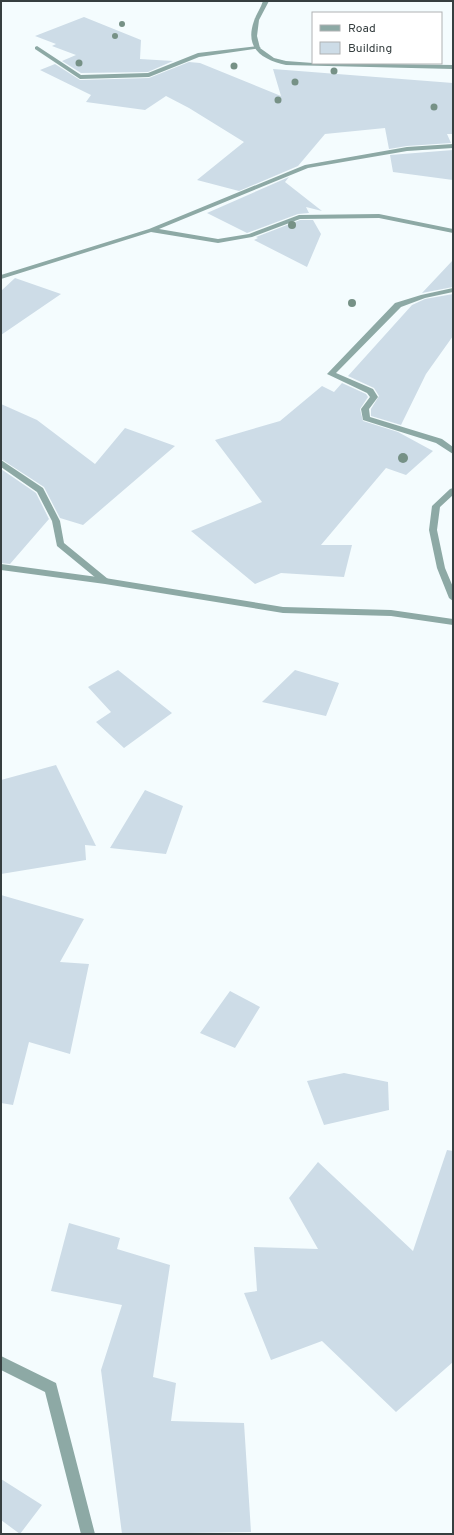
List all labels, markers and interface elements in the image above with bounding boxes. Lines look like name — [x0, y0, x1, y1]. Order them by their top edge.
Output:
legend — [312, 12, 442, 64]
text: Road — [348, 21, 376, 37]
text: Building — [348, 41, 392, 57]

